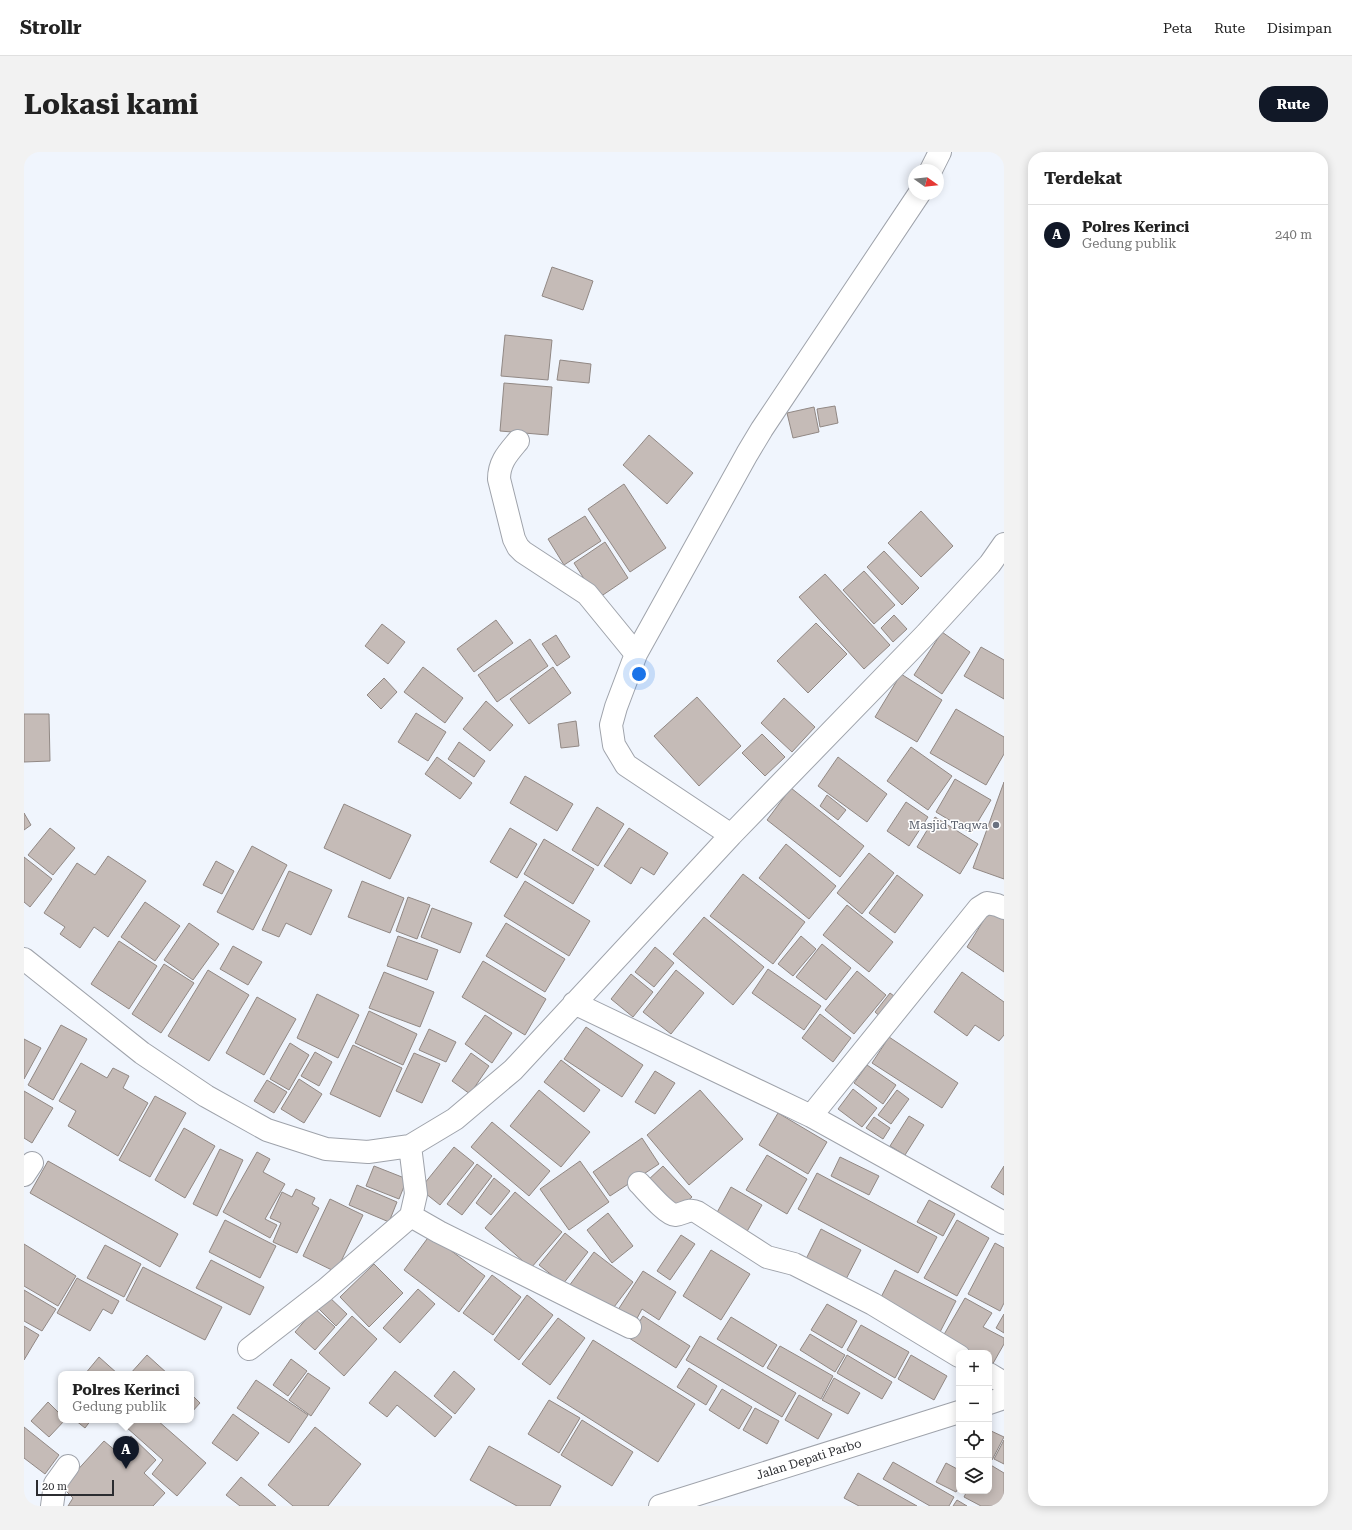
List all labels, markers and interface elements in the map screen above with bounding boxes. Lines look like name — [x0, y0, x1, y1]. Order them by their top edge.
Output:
text: Strollr — [20, 16, 82, 39]
text: Peta — [1163, 20, 1192, 36]
text: Rute — [1214, 20, 1245, 36]
text: Disimpan — [1267, 20, 1332, 36]
button: Rute — [1259, 86, 1328, 122]
text: Lokasi kami — [24, 88, 198, 121]
north arrow — [908, 164, 944, 200]
text: Terdekat — [1044, 168, 1122, 188]
text: Polres Kerinci — [1082, 218, 1189, 236]
text: A — [1052, 227, 1062, 242]
text: 240 m — [1275, 227, 1312, 242]
text: Gedung publik — [1082, 236, 1176, 251]
your location — [629, 664, 649, 684]
place label: Masjid Taqwa — [909, 818, 988, 832]
marker: Masjid Taqwa — [991, 820, 1001, 830]
map controls — [956, 1350, 992, 1494]
button: + — [956, 1350, 992, 1386]
popup — [58, 1371, 194, 1423]
text: Polres Kerinci — [72, 1381, 180, 1399]
button: − — [956, 1386, 992, 1422]
text: Gedung publik — [72, 1399, 167, 1414]
button: locate — [956, 1422, 992, 1458]
pin: A — [113, 1436, 139, 1469]
street label: Jalan Depati Parbo — [755, 1436, 863, 1482]
button: layers — [956, 1458, 992, 1494]
scale bar — [36, 1478, 114, 1497]
text: 20 m — [42, 1480, 67, 1493]

